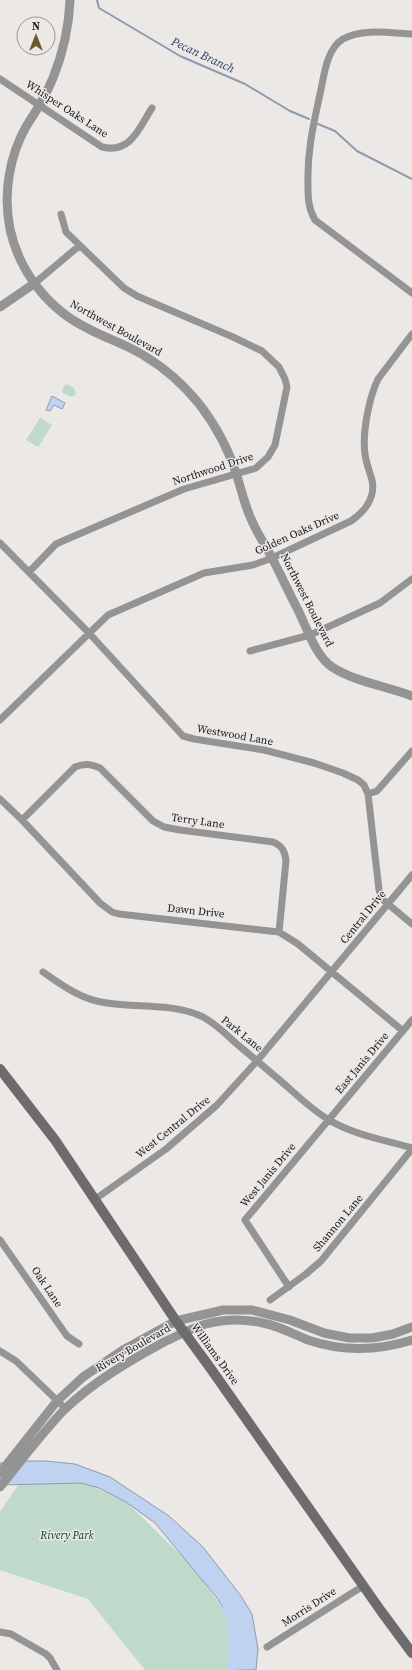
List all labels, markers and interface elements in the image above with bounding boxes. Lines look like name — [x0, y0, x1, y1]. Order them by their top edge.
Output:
north arrow — [16, 16, 56, 56]
text: N — [32, 19, 40, 34]
water label: Pecan Branch — [168, 33, 238, 77]
street label: Whisper Oaks Lane — [23, 77, 111, 141]
street label: Northwest Boulevard — [67, 296, 165, 360]
street label: Northwood Drive — [171, 449, 256, 489]
street label: Golden Oaks Drive — [252, 508, 342, 558]
street label: Northwest Boulevard — [277, 551, 337, 650]
street label: Westwood Lane — [196, 721, 275, 749]
street label: Terry Lane — [170, 810, 226, 832]
street label: Central Drive — [337, 887, 390, 947]
street label: Dawn Drive — [167, 901, 226, 921]
street label: Park Lane — [218, 1013, 266, 1056]
street label: East Janis Drive — [332, 1029, 393, 1097]
street label: West Central Drive — [133, 1092, 214, 1162]
street label: West Janis Drive — [237, 1139, 300, 1210]
street label: Shannon Lane — [310, 1191, 367, 1255]
street label: Oak Lane — [28, 1264, 66, 1311]
street label: Rivery Boulevard — [93, 1320, 174, 1375]
street label: Williams Drive — [188, 1320, 243, 1388]
park label: Rivery Park — [39, 1528, 94, 1543]
street label: Morris Drive — [279, 1584, 339, 1630]

